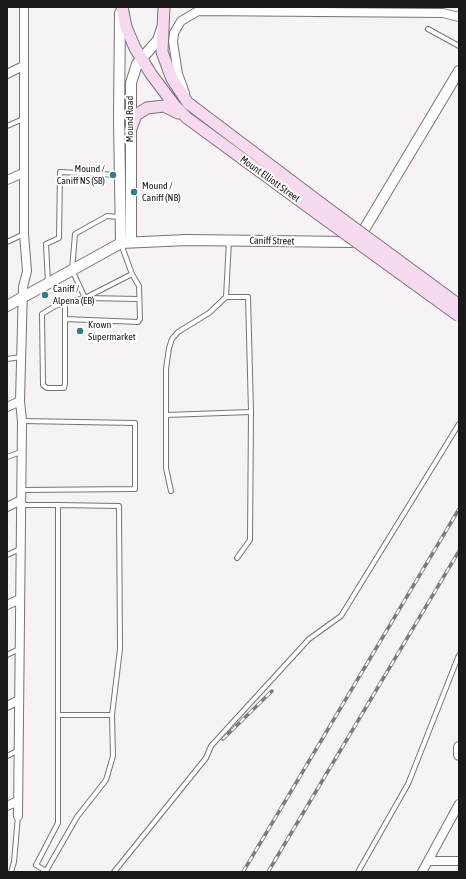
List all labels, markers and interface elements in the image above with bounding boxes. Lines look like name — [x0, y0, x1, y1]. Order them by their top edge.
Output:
street label: Mound Road — [124, 96, 136, 142]
street label: Mount Elliott Street — [238, 153, 302, 205]
place label: Mound / Caniff NS (SB) — [57, 163, 105, 186]
marker: Mound / Caniff NS (SB) — [108, 170, 118, 180]
place label: Mound / Caniff (NB) — [142, 180, 181, 204]
marker: Mound / Caniff (NB) — [129, 187, 139, 197]
street label: Caniff Street — [249, 235, 295, 247]
place label: Caniff / Alpena (EB) — [53, 283, 94, 306]
marker: Caniff / Alpena (EB) — [40, 290, 50, 300]
place label: Krown Supermarket — [88, 319, 136, 342]
marker: Krown Supermarket — [75, 326, 85, 336]

